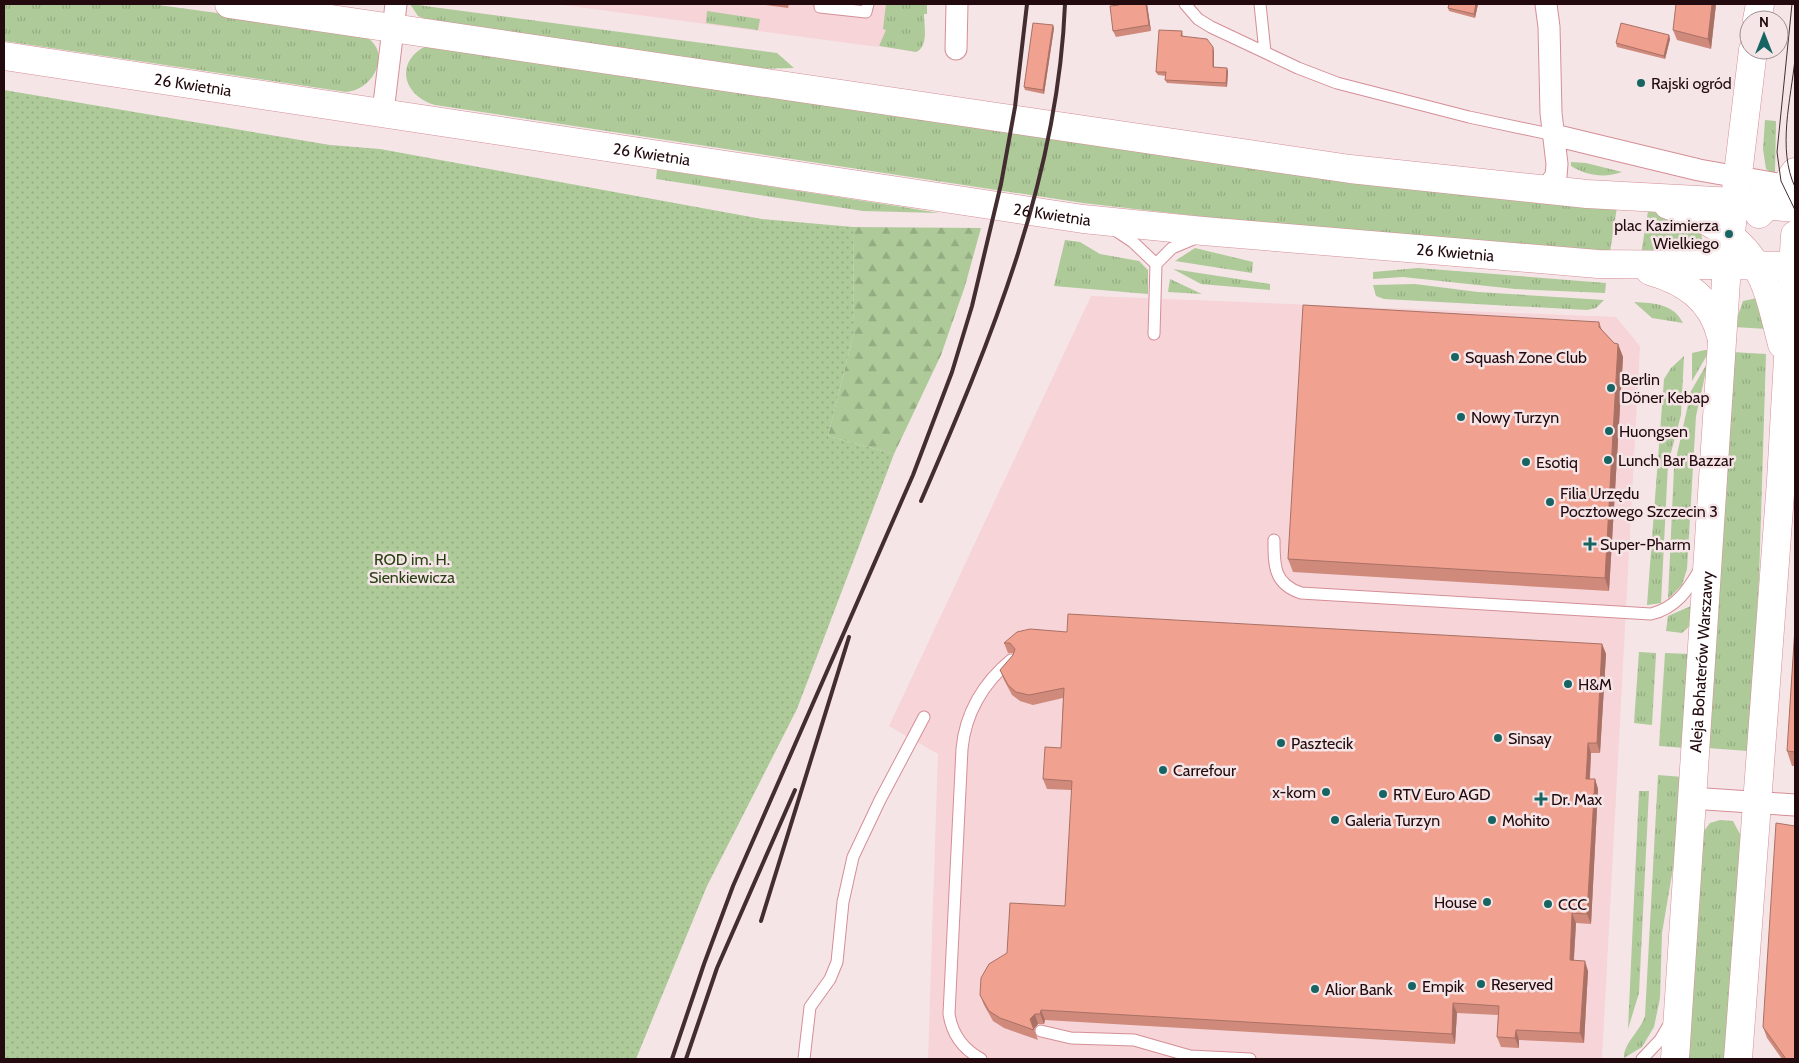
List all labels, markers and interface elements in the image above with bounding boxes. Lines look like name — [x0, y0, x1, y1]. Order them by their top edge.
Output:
north arrow — [1739, 10, 1789, 60]
text: N — [1759, 13, 1769, 31]
street label: 26 Kwietnia — [153, 70, 233, 100]
place label: Rajski ogród — [1651, 74, 1732, 93]
marker: Rajski ogród — [1635, 77, 1647, 89]
street label: 26 Kwietnia — [612, 139, 692, 170]
street label: 26 Kwietnia — [1012, 200, 1092, 230]
place label: plac Kazimierza Wielkiego — [1614, 216, 1719, 253]
marker: plac Kazimierza Wielkiego — [1723, 228, 1735, 240]
street label: 26 Kwietnia — [1416, 240, 1495, 265]
place label: Squash Zone Club — [1465, 348, 1587, 367]
marker: Squash Zone Club — [1449, 351, 1461, 363]
place label: Berlin Döner Kebap — [1621, 370, 1709, 407]
marker: Berlin Döner Kebap — [1605, 382, 1617, 394]
place label: Nowy Turzyn — [1471, 408, 1559, 427]
marker: Nowy Turzyn — [1455, 411, 1467, 423]
place label: Huongsen — [1619, 422, 1688, 441]
marker: Huongsen — [1603, 425, 1615, 437]
place label: Lunch Bar Bazzar — [1618, 451, 1735, 470]
place label: Esotiq — [1536, 453, 1578, 472]
marker: Lunch Bar Bazzar — [1602, 454, 1614, 466]
marker: Esotiq — [1520, 456, 1532, 468]
place label: Filia Urzędu Pocztowego Szczecin 3 — [1560, 484, 1718, 521]
marker: Filia Urzędu Pocztowego Szczecin 3 — [1544, 496, 1556, 508]
place label: Super-Pharm — [1600, 535, 1691, 554]
marker: Super-Pharm — [1584, 538, 1596, 550]
park label: ROD im. H. Sienkiewicza — [369, 550, 455, 587]
street label: Aleja Bohaterów Warszawy — [1686, 571, 1717, 753]
place label: H&M — [1578, 675, 1612, 694]
marker: H&M — [1562, 678, 1574, 690]
place label: Sinsay — [1508, 729, 1552, 748]
marker: Sinsay — [1492, 732, 1504, 744]
place label: Pasztecik — [1291, 734, 1354, 753]
marker: Pasztecik — [1275, 737, 1287, 749]
place label: Carrefour — [1173, 761, 1237, 780]
marker: Carrefour — [1157, 764, 1169, 776]
place label: x-kom — [1272, 783, 1316, 802]
place label: RTV Euro AGD — [1393, 785, 1491, 804]
marker: x-kom — [1320, 786, 1332, 798]
marker: RTV Euro AGD — [1377, 788, 1389, 800]
place label: Dr. Max — [1551, 790, 1603, 809]
marker: Dr. Max — [1535, 793, 1547, 805]
place label: Galeria Turzyn — [1345, 811, 1440, 830]
place label: Mohito — [1502, 811, 1550, 830]
marker: Galeria Turzyn — [1329, 814, 1341, 826]
marker: Mohito — [1486, 814, 1498, 826]
place label: House — [1434, 893, 1477, 912]
place label: CCC — [1558, 895, 1587, 914]
marker: House — [1481, 896, 1493, 908]
marker: CCC — [1542, 898, 1554, 910]
place label: Reserved — [1491, 975, 1553, 994]
place label: Empik — [1422, 977, 1465, 996]
marker: Reserved — [1475, 978, 1487, 990]
place label: Alior Bank — [1325, 980, 1394, 999]
marker: Empik — [1406, 980, 1418, 992]
marker: Alior Bank — [1309, 983, 1321, 995]

